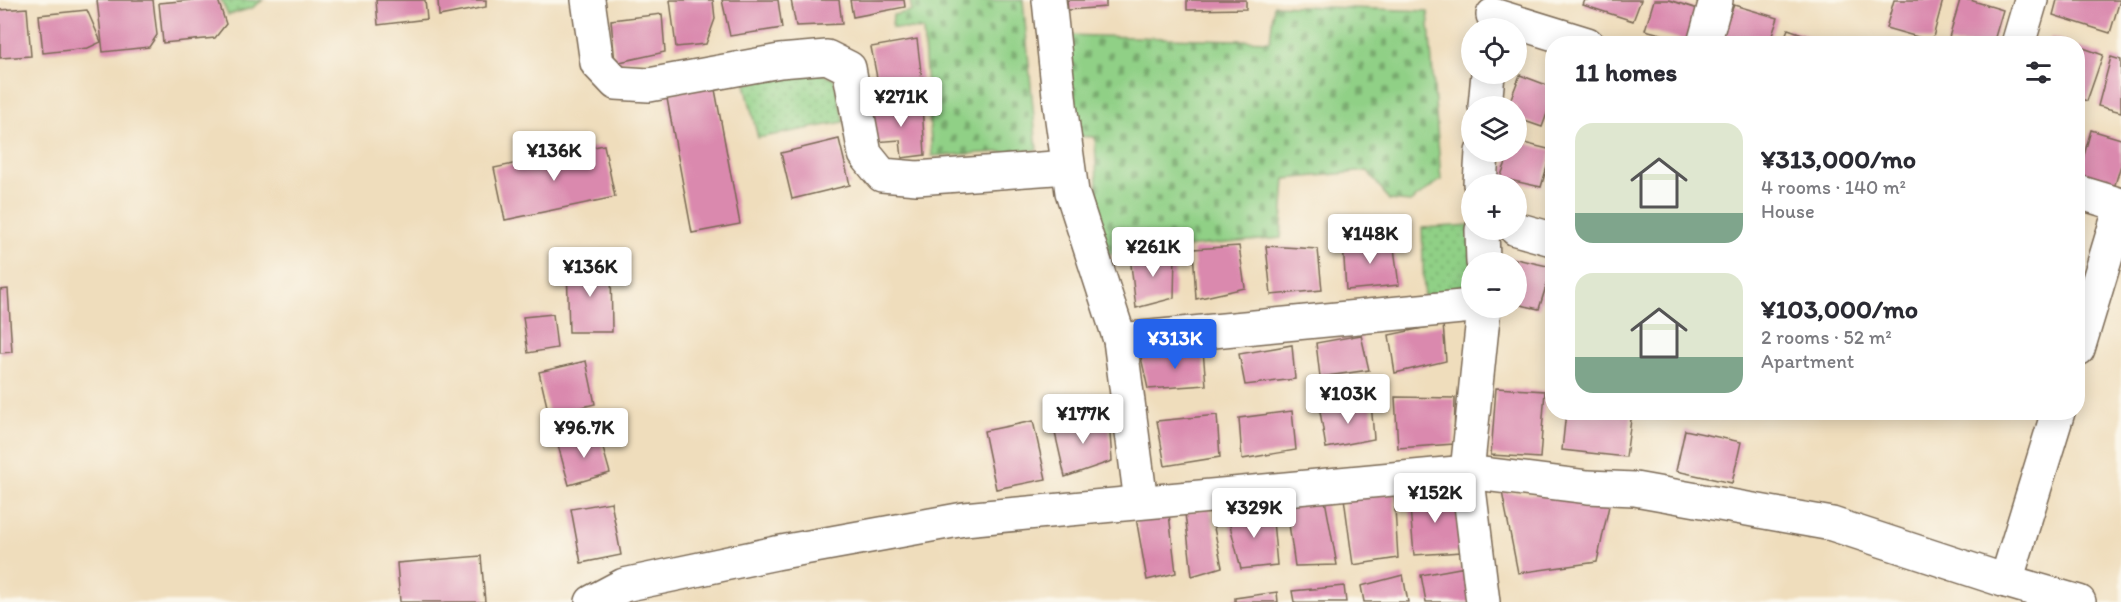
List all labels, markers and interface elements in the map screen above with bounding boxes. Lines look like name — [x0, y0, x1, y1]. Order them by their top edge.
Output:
map controls — [1461, 18, 1527, 318]
button: locate — [1461, 18, 1527, 84]
text: 11 homes — [1575, 56, 1677, 88]
icon: filters — [2022, 56, 2055, 89]
pin: ¥271K — [859, 77, 943, 128]
text: ¥271K — [874, 84, 928, 108]
button: layers — [1461, 96, 1527, 162]
pin: ¥136K — [512, 131, 596, 182]
text: ¥136K — [527, 138, 581, 162]
text: ¥313,000/mo — [1761, 143, 1916, 175]
icon: home — [1623, 147, 1695, 219]
button: + — [1461, 174, 1527, 240]
text: 4 rooms · 140 m² — [1761, 175, 1906, 199]
text: House — [1761, 199, 1815, 223]
pin: ¥148K — [1328, 214, 1412, 265]
text: ¥148K — [1342, 221, 1398, 245]
pin: ¥261K — [1111, 227, 1195, 278]
text: ¥261K — [1126, 234, 1180, 258]
pin: ¥136K — [548, 247, 632, 298]
button: − — [1461, 252, 1527, 318]
text: ¥136K — [563, 254, 617, 278]
text: ¥103,000/mo — [1761, 293, 1918, 325]
icon: home — [1623, 297, 1695, 369]
pin: ¥313K — [1133, 319, 1217, 370]
text: 2 rooms · 52 m² — [1761, 325, 1892, 349]
text: ¥313K — [1147, 326, 1203, 350]
text: Apartment — [1761, 349, 1854, 373]
pin: ¥103K — [1306, 374, 1390, 425]
text: ¥103K — [1320, 381, 1376, 405]
pin: ¥177K — [1041, 394, 1125, 445]
text: ¥177K — [1056, 401, 1110, 425]
pin: ¥96.7K — [535, 408, 633, 459]
text: ¥96.7K — [554, 415, 614, 439]
pin: ¥152K — [1393, 473, 1477, 524]
text: ¥152K — [1408, 480, 1462, 504]
pin: ¥329K — [1212, 488, 1296, 539]
text: ¥329K — [1226, 495, 1282, 519]

